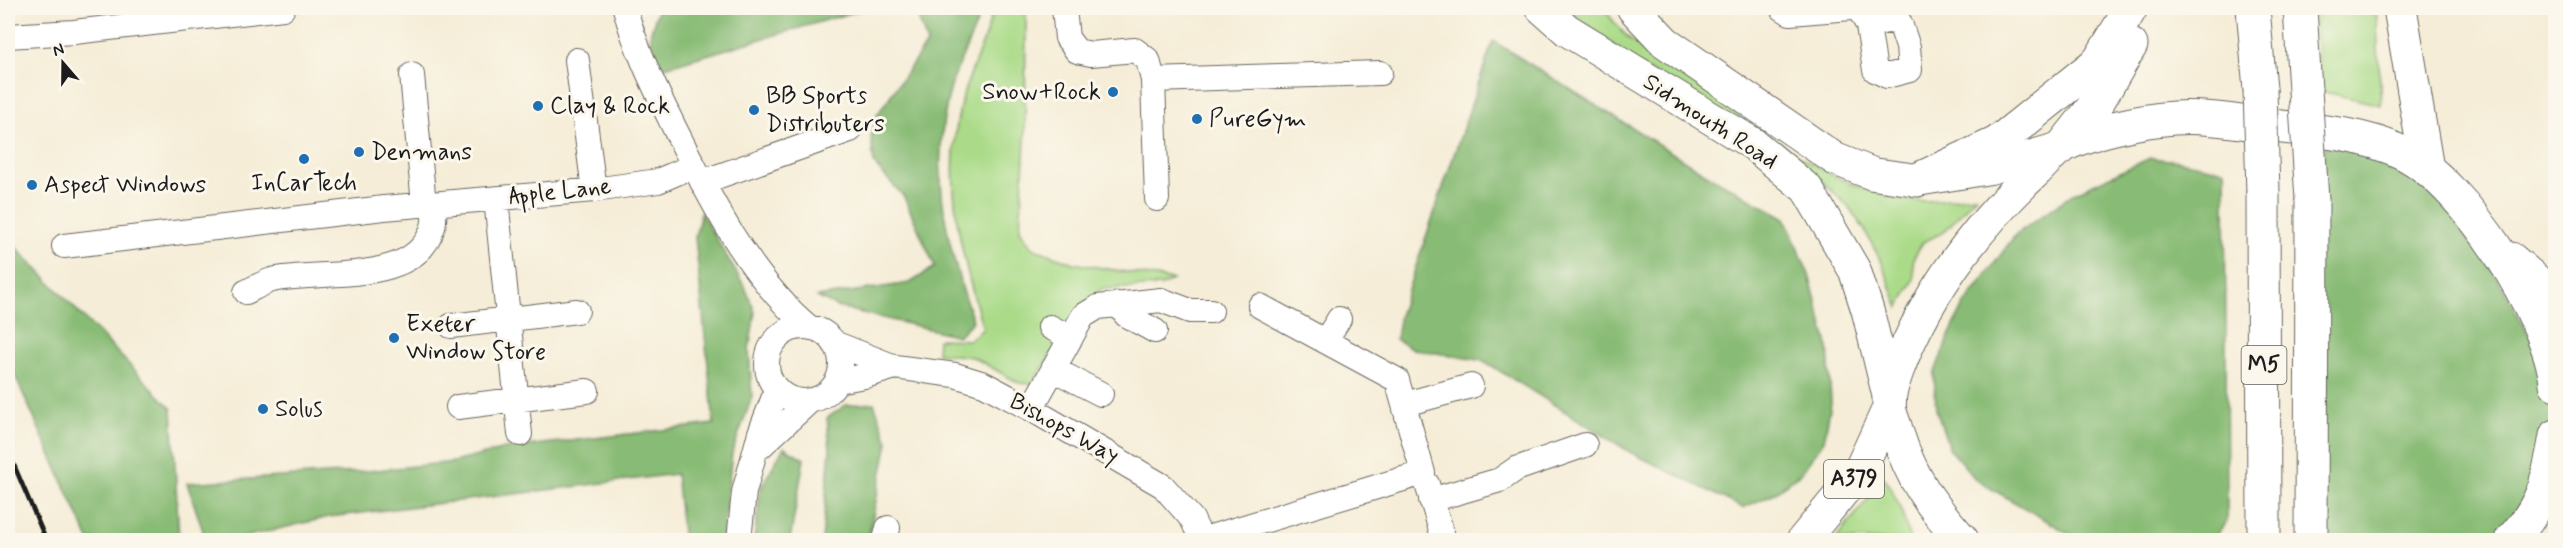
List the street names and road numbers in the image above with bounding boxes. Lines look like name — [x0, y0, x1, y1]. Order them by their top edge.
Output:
street label: Sidmouth Road — [1637, 67, 1783, 177]
street label: Apple Lane — [507, 171, 613, 216]
road number: M5 — [2242, 346, 2286, 384]
street label: Bishops Way — [1004, 386, 1124, 472]
road number: A379 — [1824, 460, 1884, 498]

